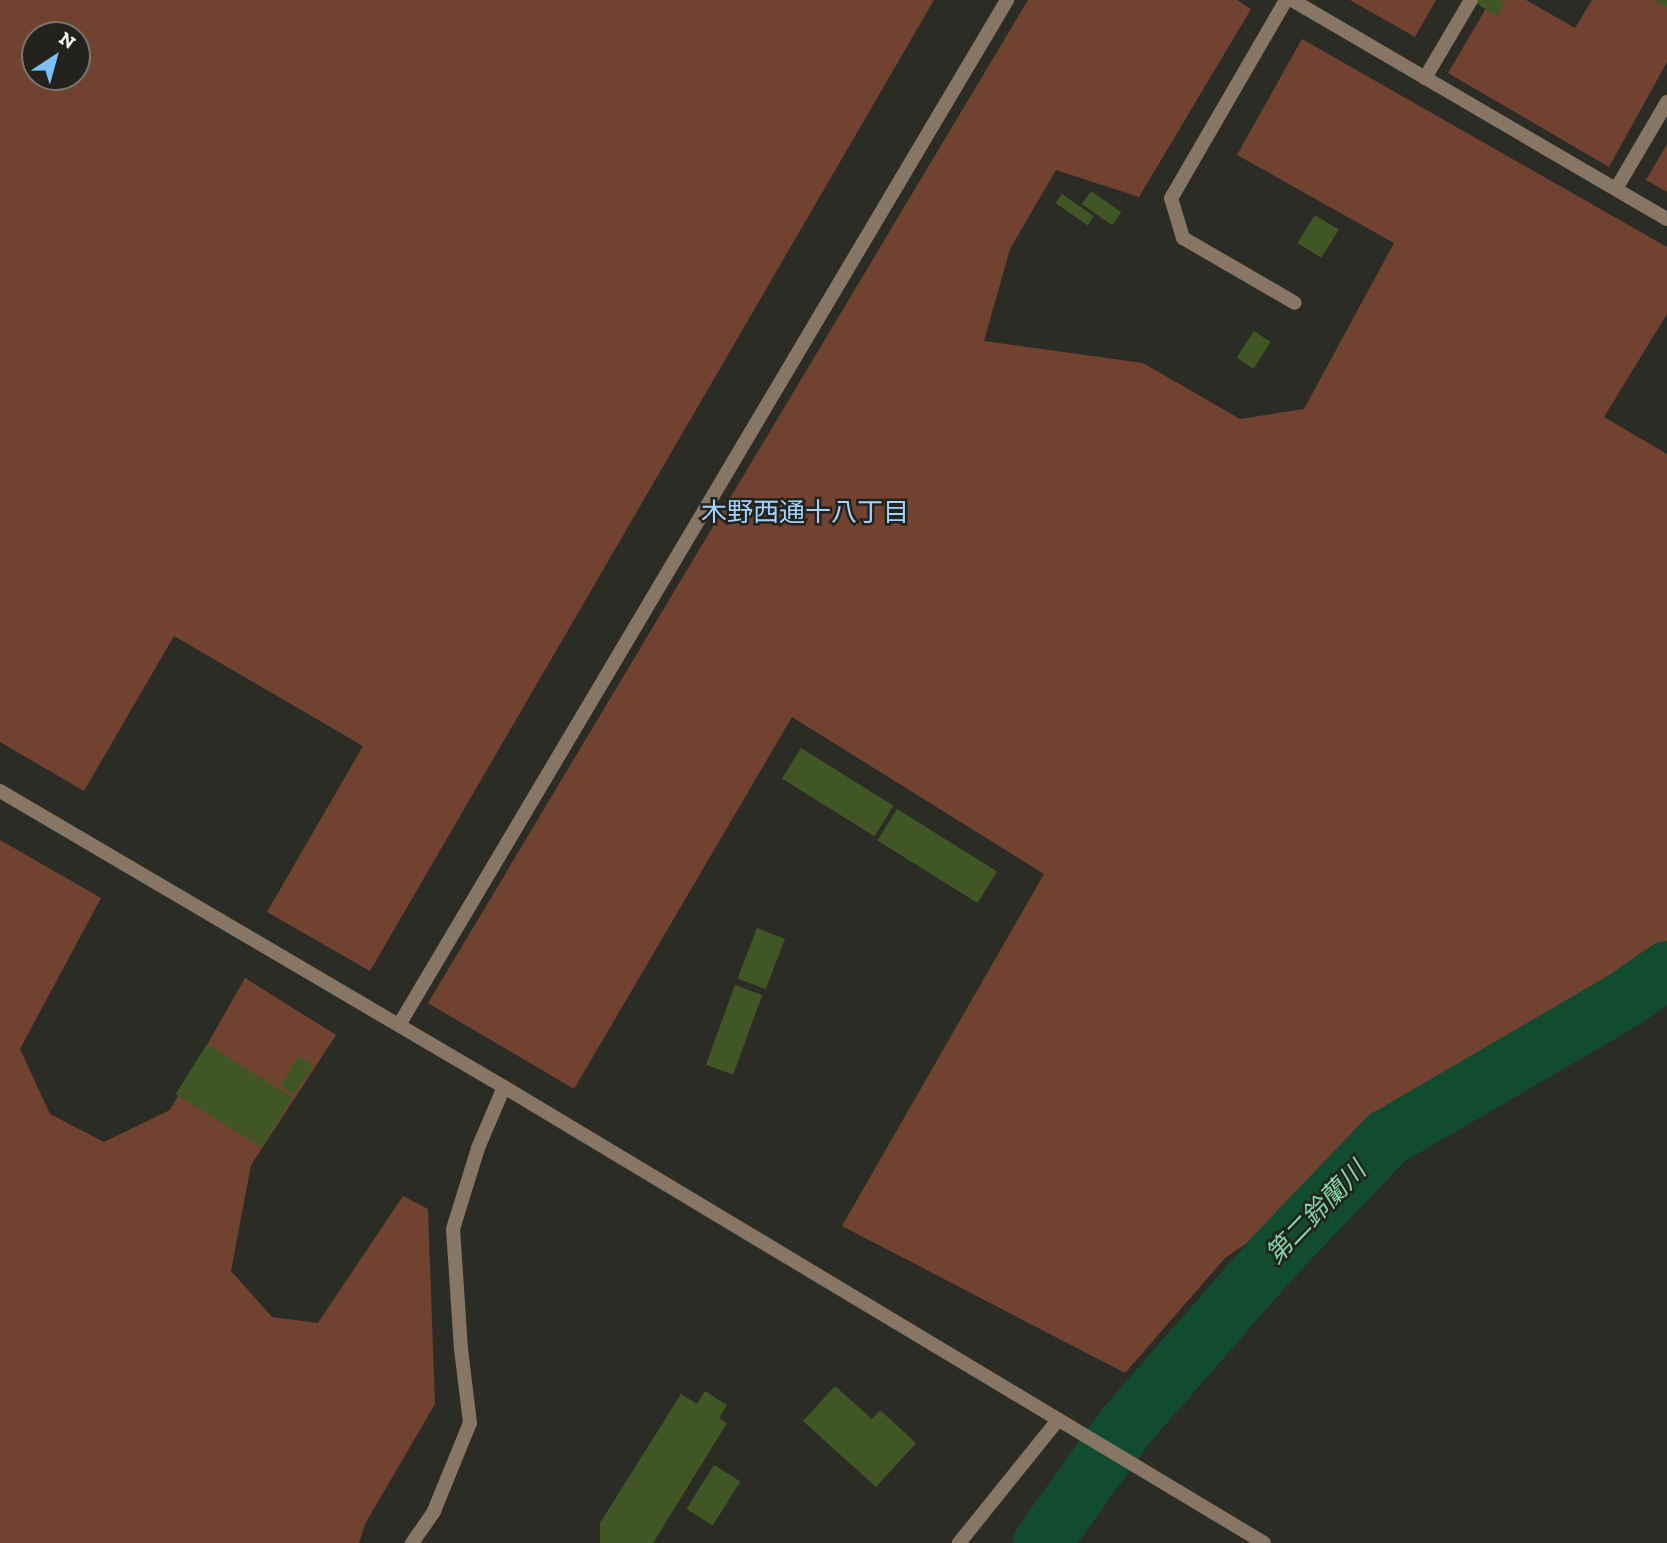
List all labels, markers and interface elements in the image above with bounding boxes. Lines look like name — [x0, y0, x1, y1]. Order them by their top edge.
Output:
north arrow — [21, 21, 91, 91]
text: N — [55, 27, 80, 54]
district label: 木野西通十八丁目 — [701, 497, 909, 529]
water label: 第二鈴蘭川 — [1260, 1155, 1372, 1271]

